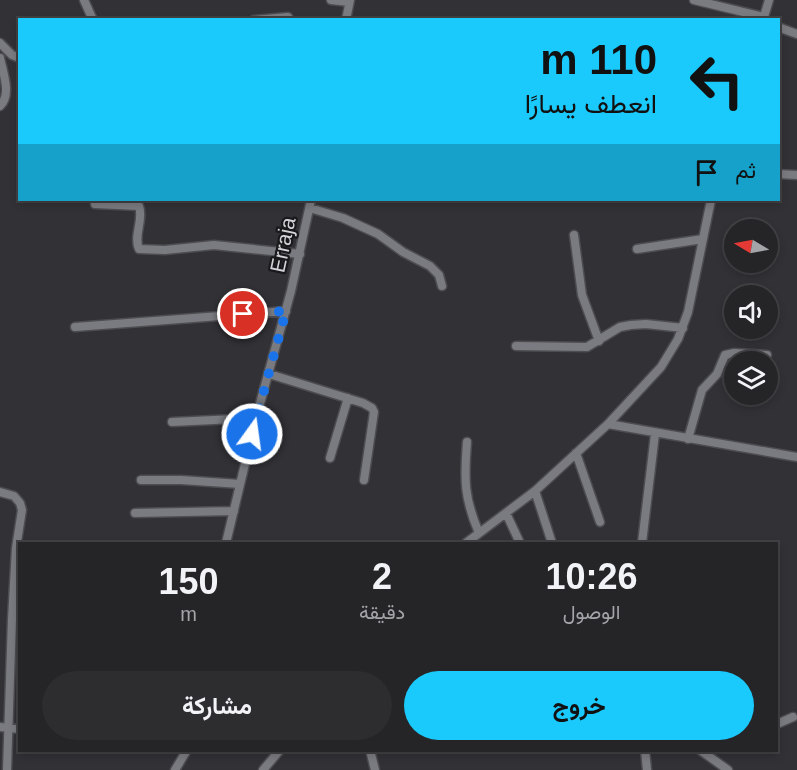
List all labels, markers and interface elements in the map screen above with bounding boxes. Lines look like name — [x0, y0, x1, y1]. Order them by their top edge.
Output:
text: 110 m — [540, 36, 657, 83]
icon: left — [678, 42, 756, 120]
text: انعطف يسارًا — [525, 89, 657, 119]
icon: arrive — [690, 156, 723, 189]
text: ثم — [735, 158, 756, 183]
street label: Erraja — [265, 215, 300, 275]
north arrow — [724, 219, 778, 273]
map controls — [724, 219, 778, 405]
button: sound — [724, 285, 778, 339]
pin — [217, 288, 268, 339]
icon: arrive — [226, 297, 259, 330]
button: layers — [724, 351, 778, 405]
position arrow — [220, 402, 284, 466]
text: 2 — [372, 556, 392, 597]
text: 10:26 — [546, 556, 638, 597]
text: 150 — [158, 561, 219, 602]
text: دقيقة — [359, 601, 405, 623]
text: الوصول — [563, 601, 620, 623]
text: m — [180, 603, 197, 625]
button: مشاركة — [42, 671, 392, 740]
button: خروج — [404, 671, 754, 740]

